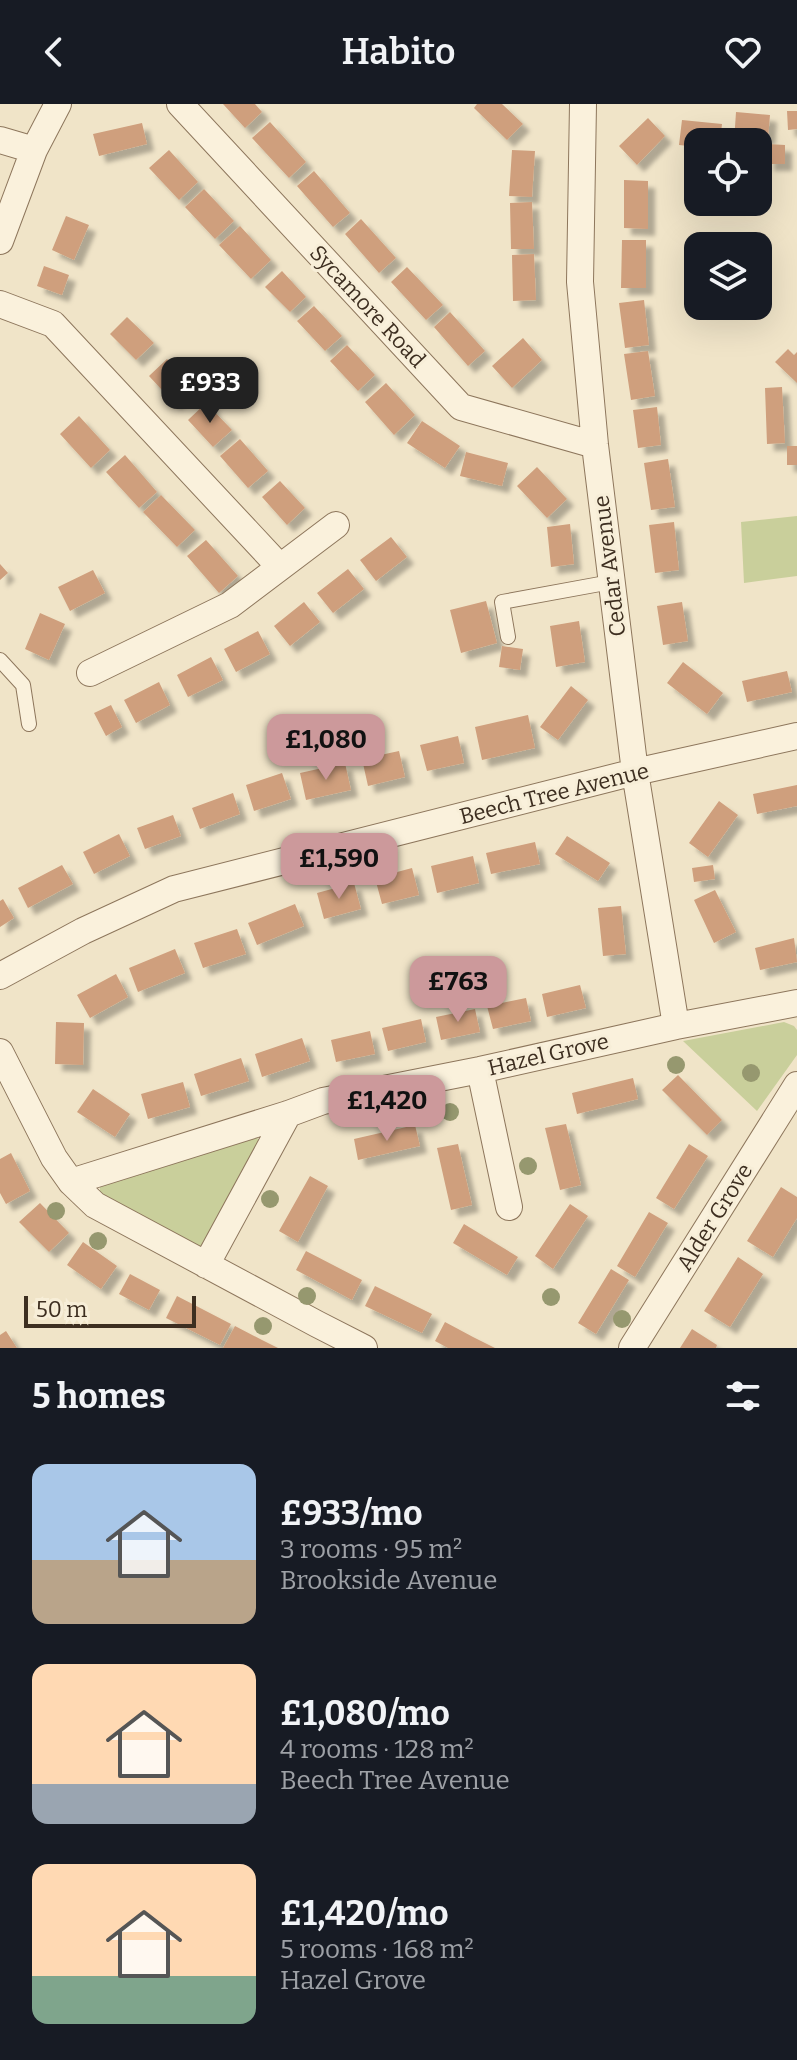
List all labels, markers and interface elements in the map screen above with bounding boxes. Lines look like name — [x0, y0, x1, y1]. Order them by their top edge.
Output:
icon: back — [32, 30, 76, 74]
text: Habito — [341, 30, 456, 74]
icon: heart — [721, 30, 765, 74]
map controls — [684, 128, 772, 320]
button: locate — [684, 128, 772, 216]
button: layers — [684, 232, 772, 320]
street label: Sycamore Road — [304, 240, 431, 373]
pin: £933 — [163, 357, 257, 425]
text: £933 — [179, 367, 241, 398]
street label: Cedar Avenue — [587, 494, 632, 638]
pin: £1,080 — [261, 714, 391, 782]
text: £1,080 — [285, 724, 367, 755]
street label: Beech Tree Avenue — [457, 757, 652, 830]
pin: £1,590 — [274, 833, 404, 901]
text: £1,590 — [299, 843, 379, 874]
pin: £763 — [411, 956, 505, 1024]
text: £763 — [428, 966, 488, 997]
street label: Hazel Grove — [485, 1027, 611, 1082]
pin: £1,420 — [322, 1075, 452, 1143]
text: £1,420 — [346, 1085, 428, 1116]
street label: Alder Grove — [671, 1158, 758, 1276]
scale bar — [24, 1292, 196, 1328]
text: 50 m — [36, 1296, 87, 1323]
icon: filters — [721, 1374, 765, 1418]
text: 5 homes — [32, 1376, 166, 1417]
text: £933/mo — [280, 1493, 423, 1534]
icon: home — [96, 1496, 192, 1592]
text: 3 rooms · 95 m² — [280, 1534, 462, 1565]
text: Brookside Avenue — [280, 1565, 497, 1596]
text: £1,080/mo — [280, 1693, 450, 1734]
icon: home — [96, 1696, 192, 1792]
text: 4 rooms · 128 m² — [280, 1734, 474, 1765]
text: Beech Tree Avenue — [280, 1765, 510, 1796]
text: £1,420/mo — [280, 1893, 449, 1934]
icon: home — [96, 1896, 192, 1992]
text: 5 rooms · 168 m² — [280, 1934, 474, 1965]
text: Hazel Grove — [280, 1965, 426, 1996]

